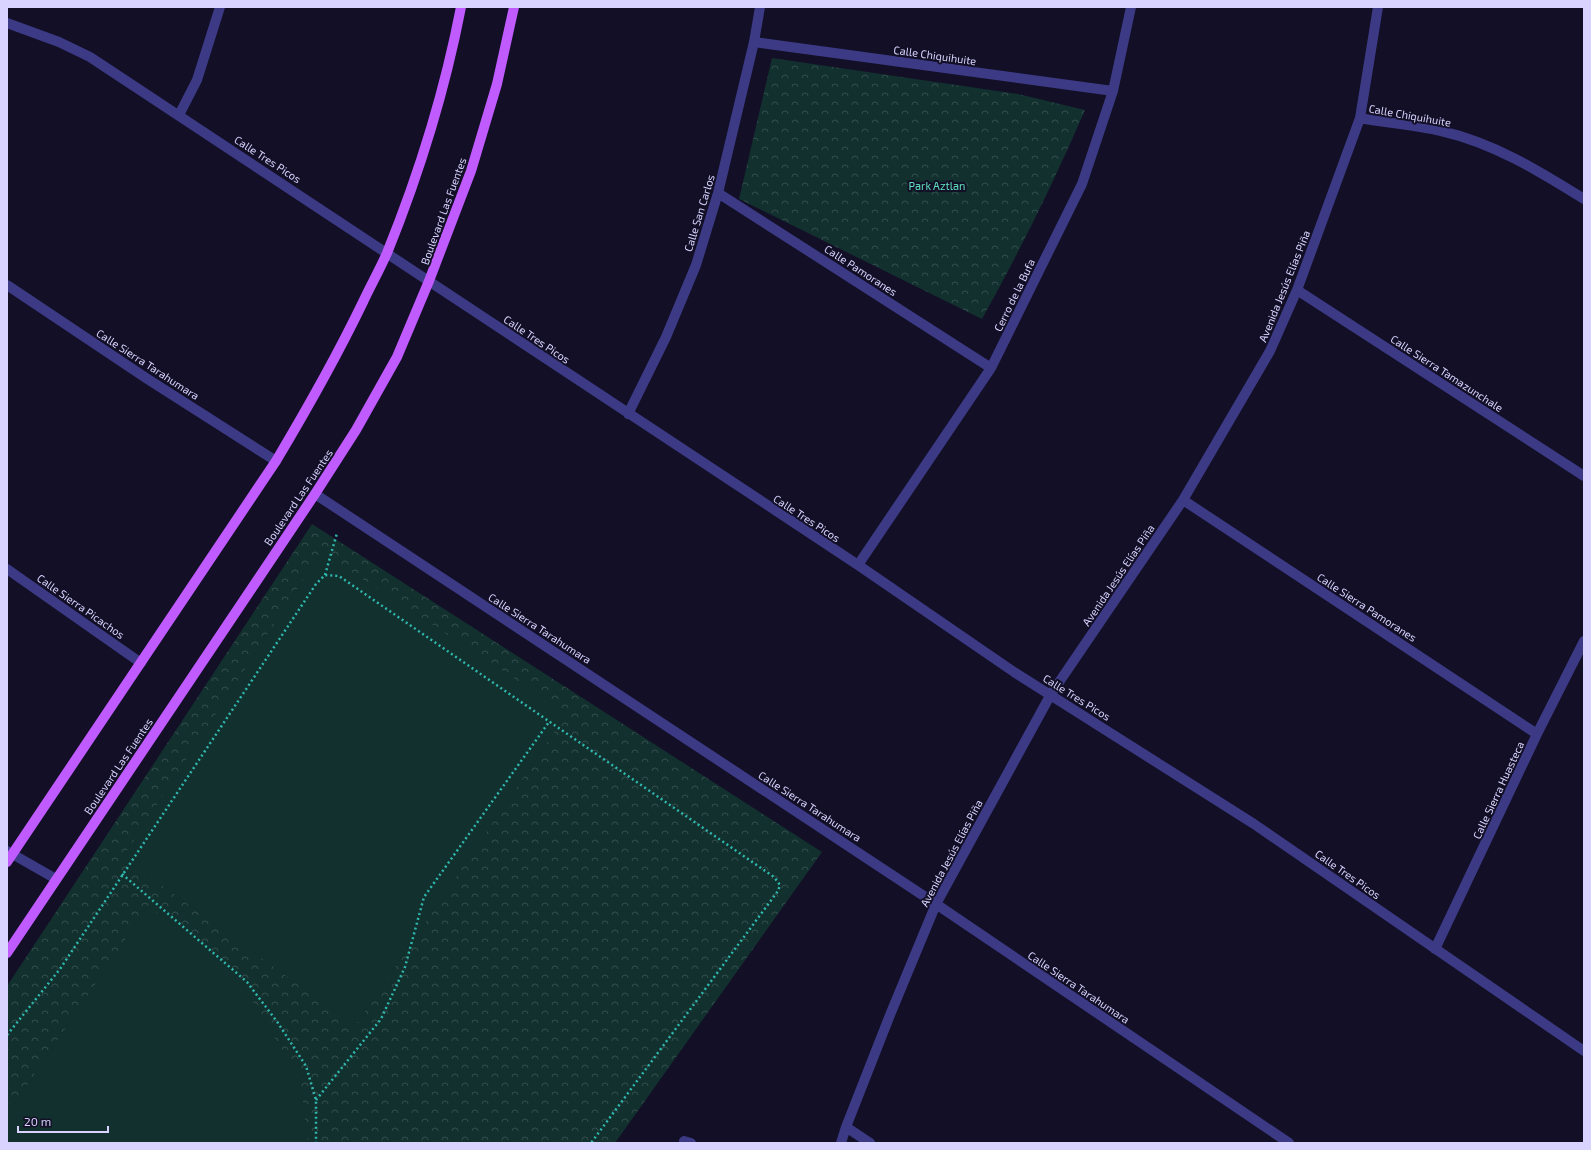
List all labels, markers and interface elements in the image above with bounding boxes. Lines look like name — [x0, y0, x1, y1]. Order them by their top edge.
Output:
street label: Calle Chiquihuite — [893, 43, 977, 67]
street label: Calle Chiquihuite — [1368, 101, 1452, 129]
street label: Calle Tres Picos — [232, 133, 304, 186]
street label: Boulevard Las Fuentes — [418, 155, 469, 266]
street label: Calle San Carlos — [681, 172, 717, 253]
park label: Park Aztlan — [909, 179, 965, 192]
street label: Avenida Jesús Elías Piña — [1256, 228, 1312, 344]
street label: Calle Pamoranes — [822, 242, 900, 299]
street label: Cerro de la Bufa — [991, 257, 1037, 333]
street label: Calle Tres Picos — [501, 312, 573, 366]
street label: Calle Sierra Tarahumara — [94, 326, 202, 402]
street label: Calle Sierra Tamazunchale — [1388, 332, 1506, 414]
street label: Boulevard Las Fuentes — [261, 446, 335, 548]
street label: Calle Tres Picos — [771, 492, 843, 545]
street label: Avenida Jesús Elías Piña — [1079, 522, 1157, 628]
street label: Calle Sierra Pamoranes — [1315, 570, 1420, 644]
street label: Calle Sierra Picachos — [35, 571, 127, 641]
street label: Calle Sierra Tarahumara — [486, 590, 594, 666]
street label: Calle Tres Picos — [1041, 671, 1113, 723]
street label: Boulevard Las Fuentes — [81, 715, 155, 817]
street label: Calle Sierra Huasteca — [1470, 739, 1526, 841]
street label: Calle Sierra Tarahumara — [756, 768, 864, 844]
street label: Avenida Jesús Elías Piña — [917, 797, 985, 909]
street label: Calle Tres Picos — [1313, 847, 1384, 902]
street label: Calle Sierra Tarahumara — [1026, 948, 1132, 1026]
scale bar — [18, 1108, 108, 1134]
text: 20 m — [24, 1114, 51, 1128]

